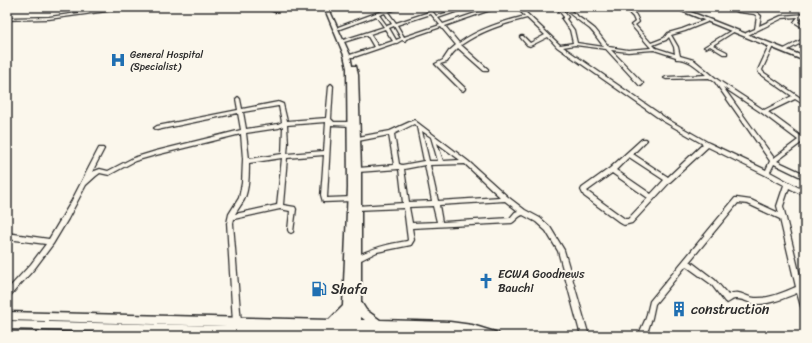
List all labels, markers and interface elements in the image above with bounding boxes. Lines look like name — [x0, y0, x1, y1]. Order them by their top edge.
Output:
place label: General Hospital (Specialist) — [130, 46, 204, 76]
hospital icon: General Hospital (Specialist) — [109, 51, 127, 69]
place label: ECWA Goodnews Bauchi — [498, 263, 585, 299]
church icon: ECWA Goodnews Bauchi — [477, 272, 495, 290]
place label: Shafa — [331, 277, 368, 302]
fuel station icon: Shafa — [310, 280, 328, 298]
place label: construction — [691, 297, 770, 322]
building icon: construction — [670, 300, 688, 318]

